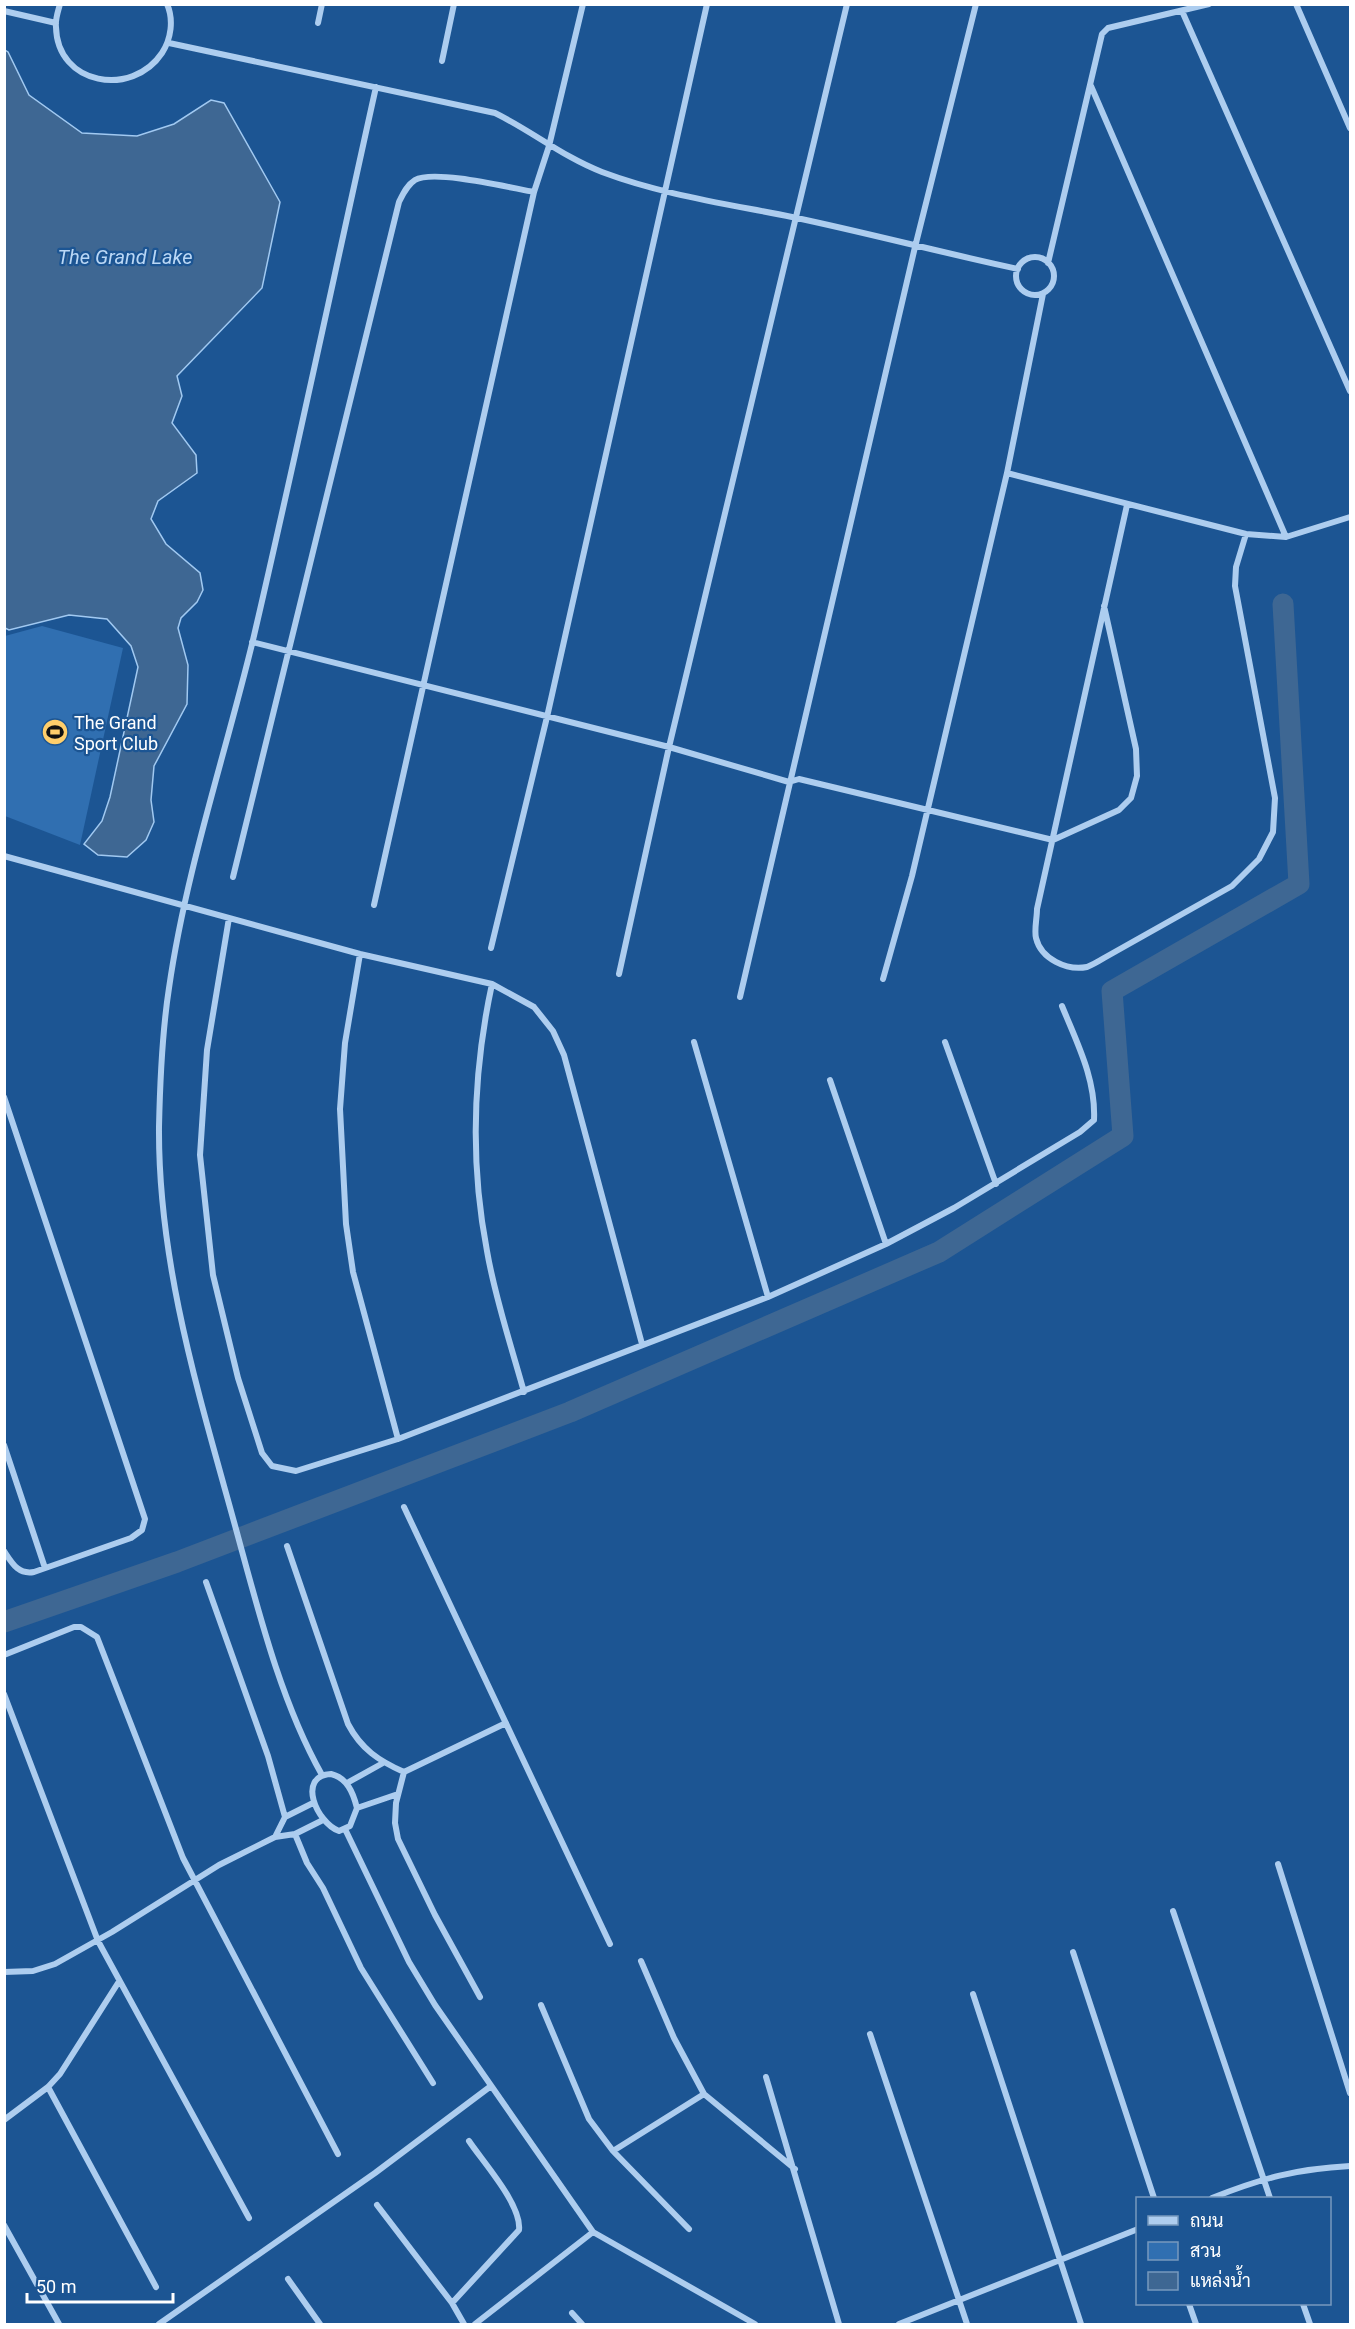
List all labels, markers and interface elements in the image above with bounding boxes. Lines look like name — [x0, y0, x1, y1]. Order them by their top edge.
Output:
water label: The Grand Lake — [58, 245, 192, 269]
place label: The Grand Sport Club — [74, 712, 158, 754]
sports icon: The Grand Sport Club — [40, 717, 70, 747]
legend — [1136, 2197, 1331, 2305]
text: ถนน — [1190, 2210, 1223, 2231]
text: สวน — [1190, 2240, 1221, 2261]
text: แหล่งน้ำ — [1190, 2265, 1251, 2291]
scale bar — [27, 2266, 172, 2304]
text: 50 m — [36, 2276, 76, 2297]

